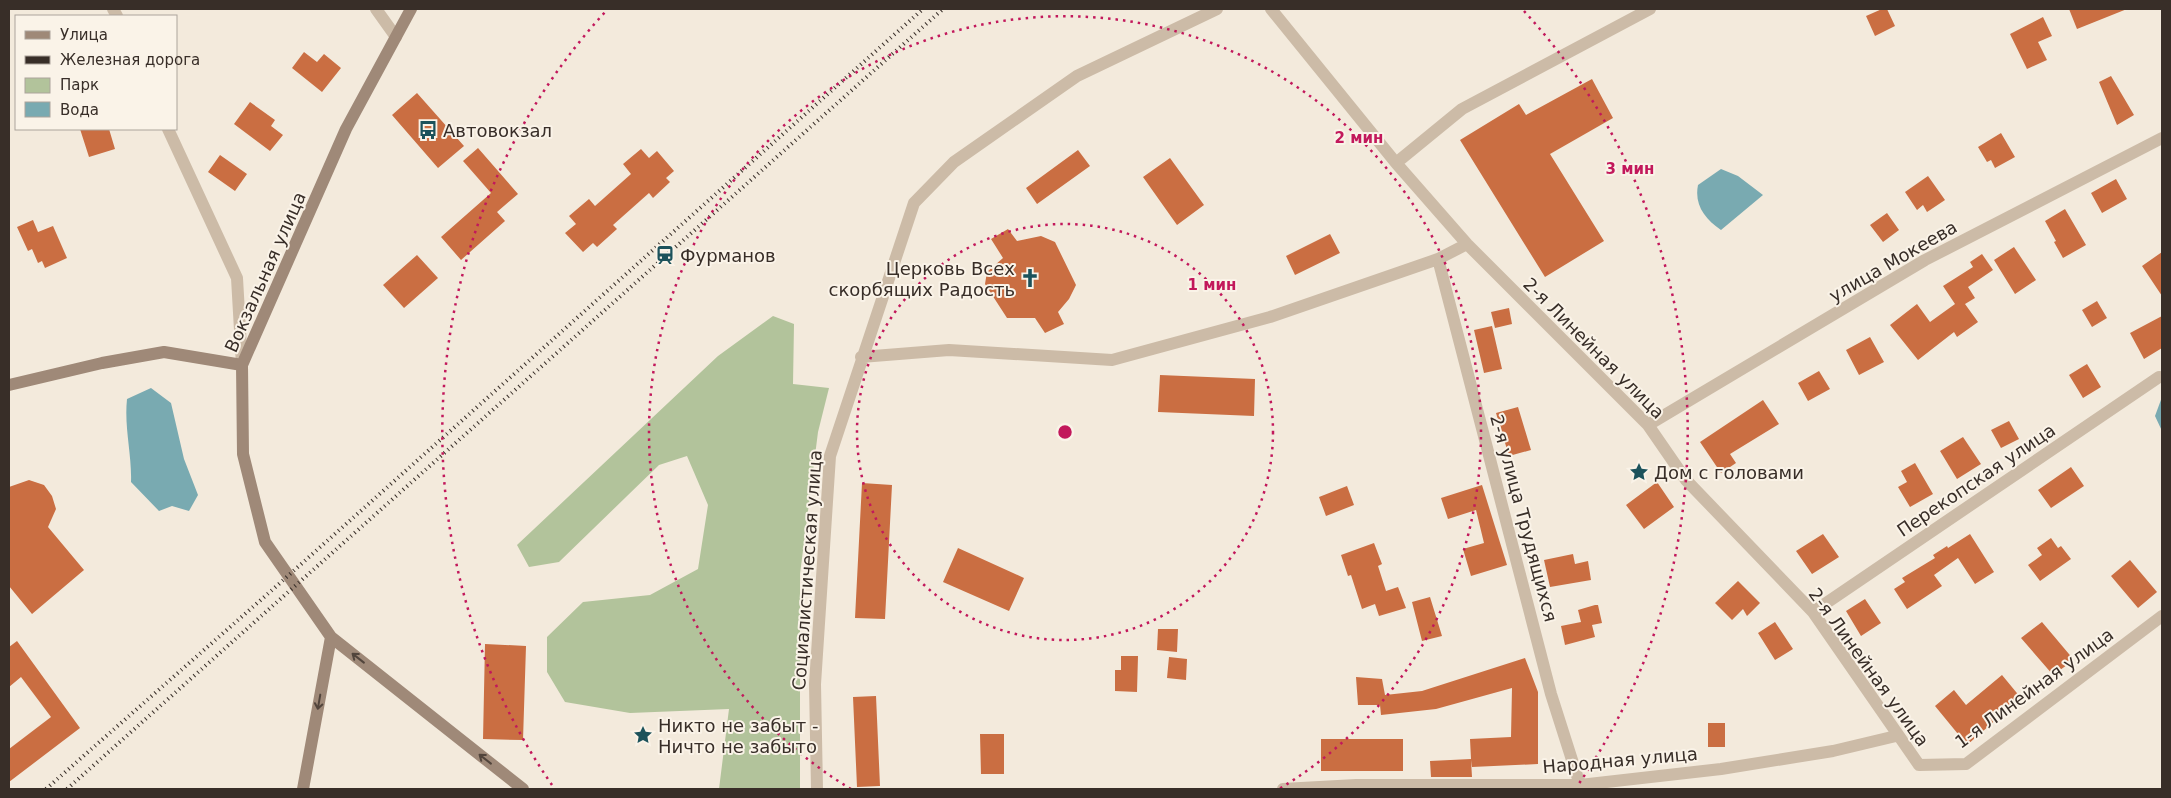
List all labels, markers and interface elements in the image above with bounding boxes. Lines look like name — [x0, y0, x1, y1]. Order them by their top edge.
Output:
legend — [15, 15, 178, 130]
text: Улица — [60, 26, 108, 44]
text: Железная дорога — [60, 51, 200, 69]
text: Парк — [60, 76, 99, 94]
text: Вода — [60, 101, 99, 119]
bus stop icon: Автовокзал — [417, 119, 439, 141]
place label: Автовокзал — [443, 120, 552, 141]
text: 2 мин — [1335, 129, 1383, 147]
text: 3 мин — [1606, 160, 1654, 178]
street label: Вокзальная улица — [220, 189, 310, 355]
street label: улица Мокеева — [1825, 216, 1961, 306]
station icon: Фурманов — [654, 244, 676, 266]
place label: Фурманов — [680, 245, 776, 266]
place label: Церковь Всех скорбящих Радость — [829, 258, 1015, 300]
church icon: Церковь Всех скорбящих Радость — [1019, 267, 1041, 289]
street label: 2-я Линейная улица — [1519, 273, 1669, 423]
text: 1 мин — [1188, 276, 1236, 294]
street label: 2-я улица Трудящихся — [1486, 412, 1562, 624]
street label: Перекопская улица — [1893, 419, 2059, 541]
centre of rings — [1056, 423, 1074, 441]
street label: Социалистическая улица — [788, 449, 826, 691]
place icon: Дом с головами — [1628, 461, 1650, 483]
place label: Дом с головами — [1654, 462, 1804, 483]
street label: 2-я Линейная улица — [1804, 584, 1934, 750]
street label: 1-я Линейная улица — [1951, 623, 2117, 753]
one-way arrow — [352, 653, 365, 664]
one-way arrow — [314, 694, 324, 710]
place label: Никто не забыт - Ничто не забыто — [658, 715, 819, 757]
place icon: Никто не забыт - Ничто не забыто — [632, 724, 654, 746]
street label: Народная улица — [1541, 743, 1699, 777]
one-way arrow — [478, 754, 492, 764]

